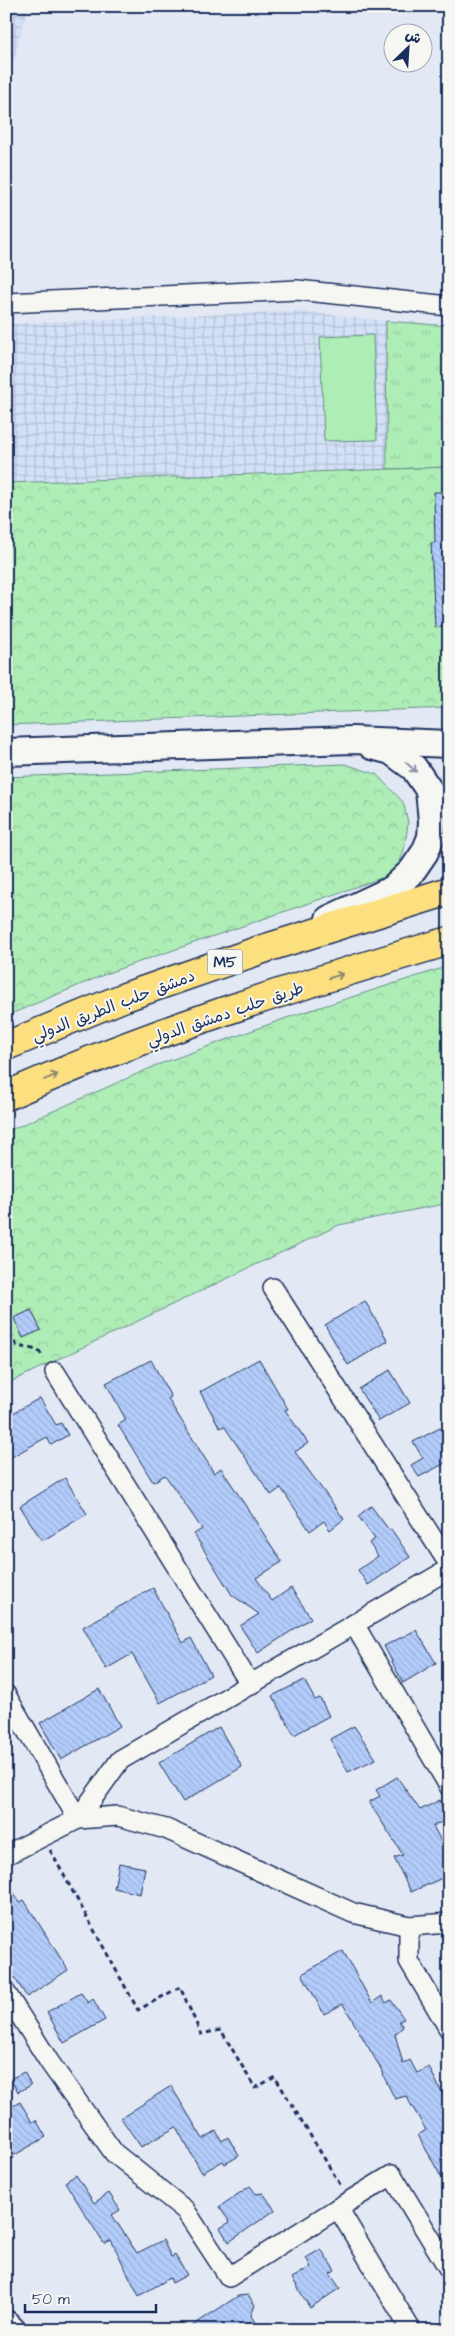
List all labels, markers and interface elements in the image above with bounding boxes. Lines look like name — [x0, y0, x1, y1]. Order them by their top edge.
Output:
north arrow — [382, 22, 432, 72]
text: ش — [402, 25, 424, 49]
one-way arrow — [405, 761, 417, 773]
road number: M5 — [208, 950, 242, 974]
street label: دمشق حلب الطريق الدولي — [29, 965, 199, 1050]
one-way arrow — [328, 971, 343, 980]
street label: طريق حلب دمشق الدولي — [144, 977, 308, 1054]
one-way arrow — [43, 1072, 58, 1082]
scale bar — [25, 2281, 156, 2313]
text: 50 m — [32, 2289, 70, 2310]

